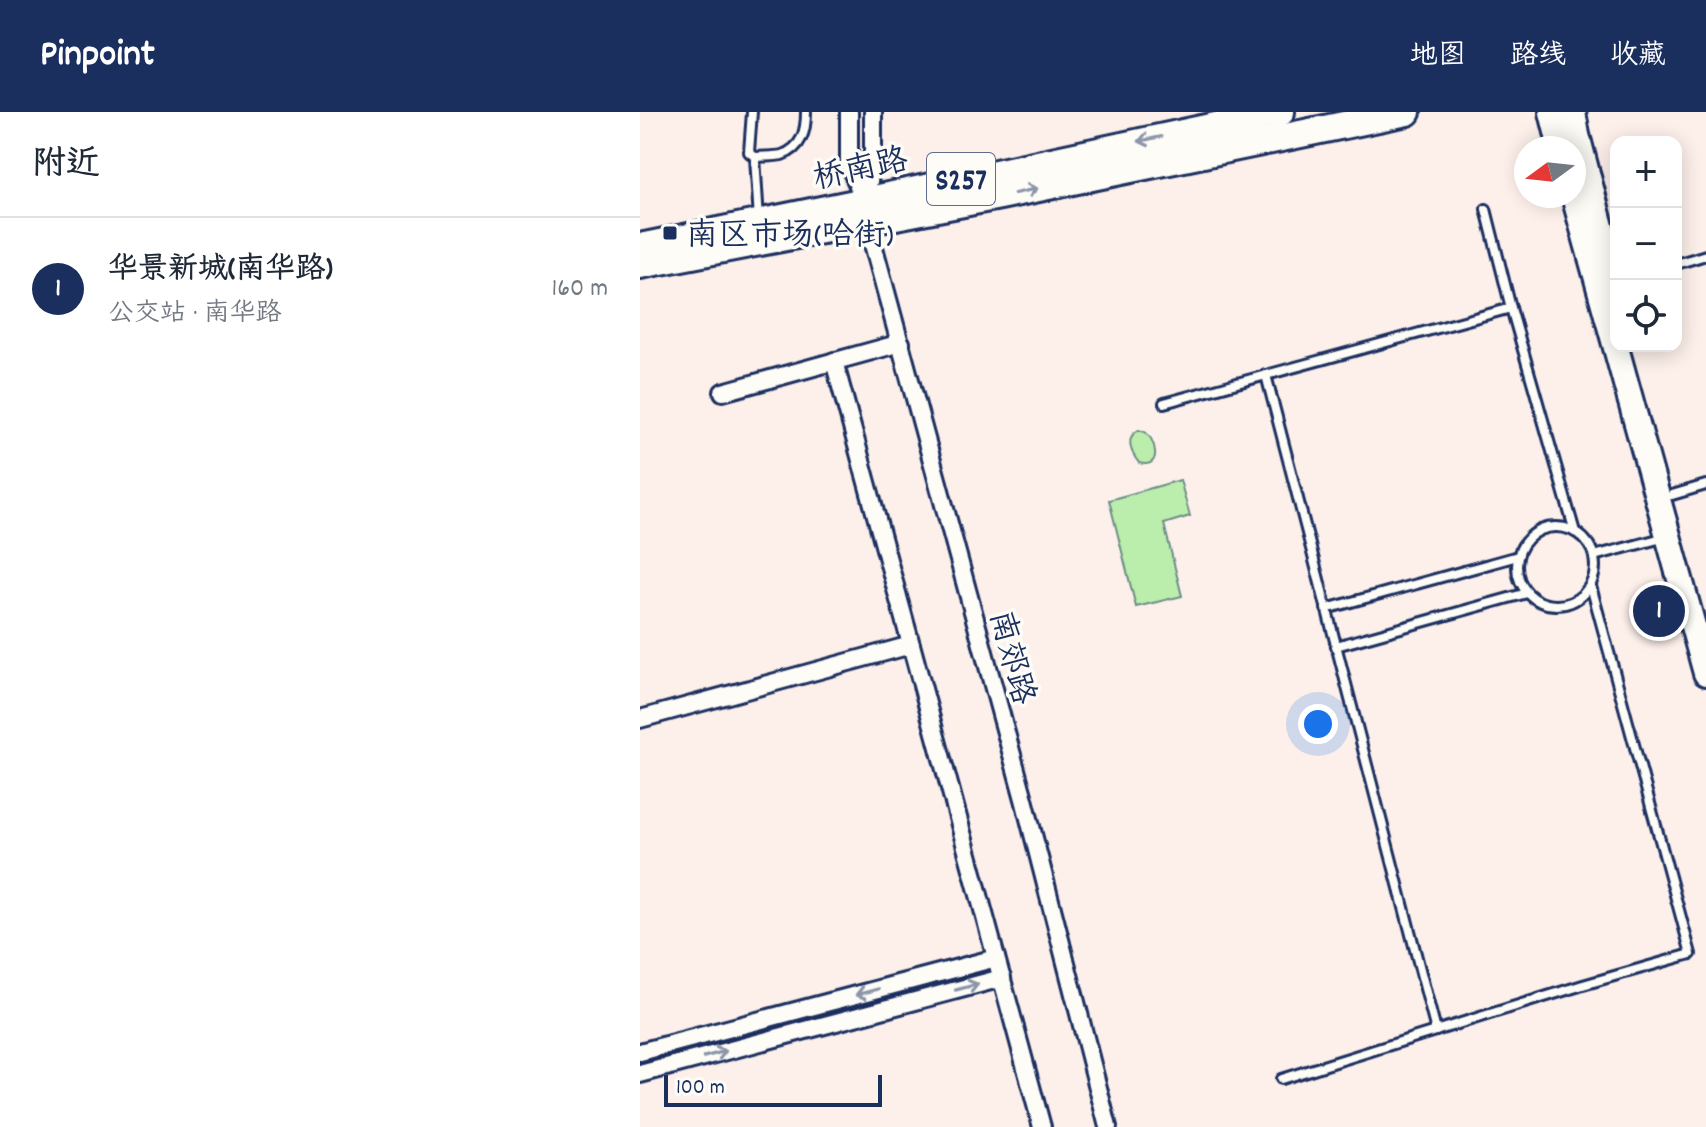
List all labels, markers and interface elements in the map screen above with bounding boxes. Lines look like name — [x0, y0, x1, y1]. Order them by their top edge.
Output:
text: Pinpoint — [40, 29, 155, 84]
text: 地图 — [1410, 38, 1466, 78]
text: 路线 — [1510, 38, 1566, 78]
text: 收藏 — [1610, 38, 1666, 78]
one-way arrow — [1138, 132, 1163, 147]
north arrow — [1514, 136, 1586, 208]
map controls — [1610, 136, 1682, 352]
button: + — [1610, 136, 1682, 208]
street label: 桥南路 — [809, 139, 913, 204]
text: 附近 — [32, 142, 100, 191]
road number: S257 — [927, 153, 995, 205]
one-way arrow — [1013, 183, 1039, 198]
button: − — [1610, 208, 1682, 280]
place label: 南区市场(哈街) — [686, 215, 894, 261]
marker: 南区市场(哈街) — [661, 224, 679, 242]
text: 华景新城(南华路) — [108, 250, 333, 293]
text: 1 — [55, 271, 61, 308]
text: 160 m — [552, 271, 608, 308]
button: locate — [1610, 280, 1682, 352]
text: 公交站 · 南华路 — [108, 296, 282, 333]
pin: 1 — [1633, 581, 1685, 641]
street label: 南郊路 — [975, 606, 1044, 711]
your location — [1298, 704, 1338, 744]
one-way arrow — [953, 979, 979, 994]
one-way arrow — [854, 986, 880, 1001]
one-way arrow — [702, 1045, 728, 1060]
scale bar — [664, 1071, 882, 1107]
text: 100 m — [676, 1073, 725, 1104]

